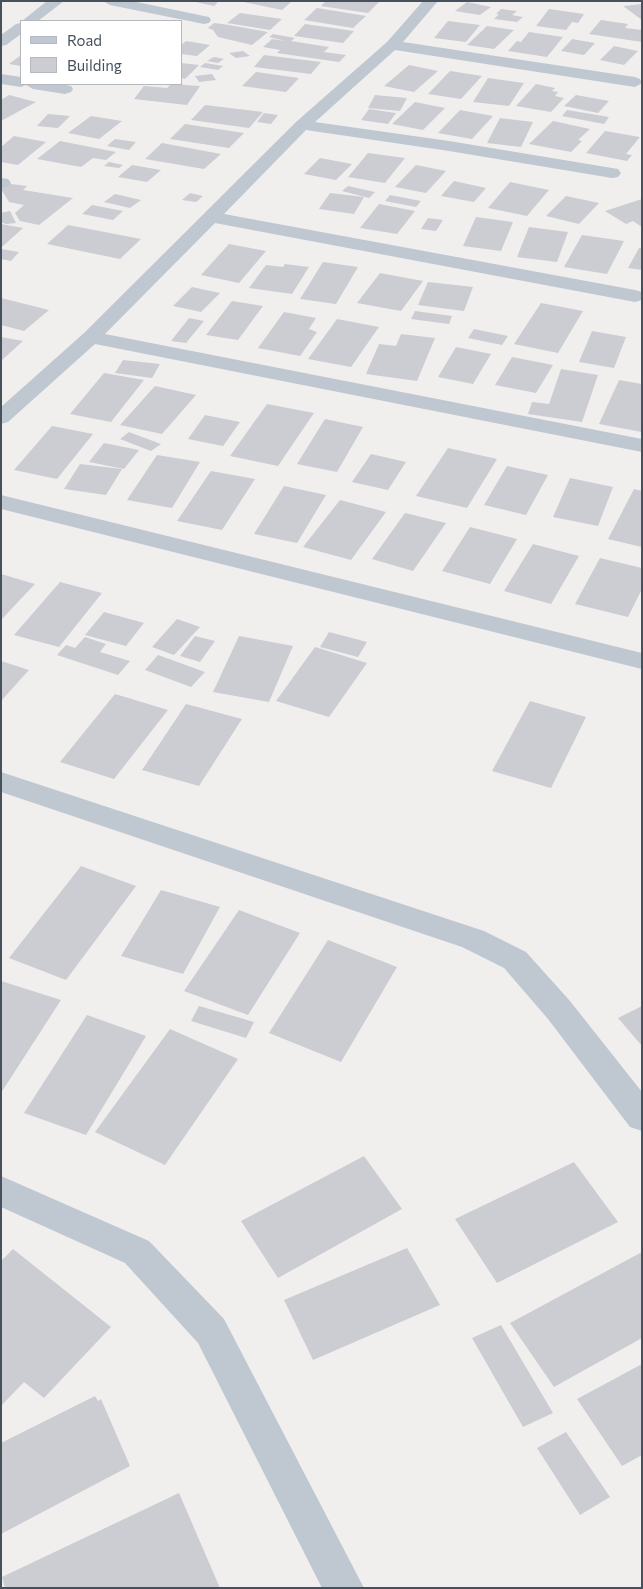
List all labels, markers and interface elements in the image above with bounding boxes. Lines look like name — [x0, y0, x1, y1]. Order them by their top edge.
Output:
legend — [20, 20, 182, 85]
text: Road — [67, 31, 102, 49]
text: Building — [67, 56, 122, 74]

